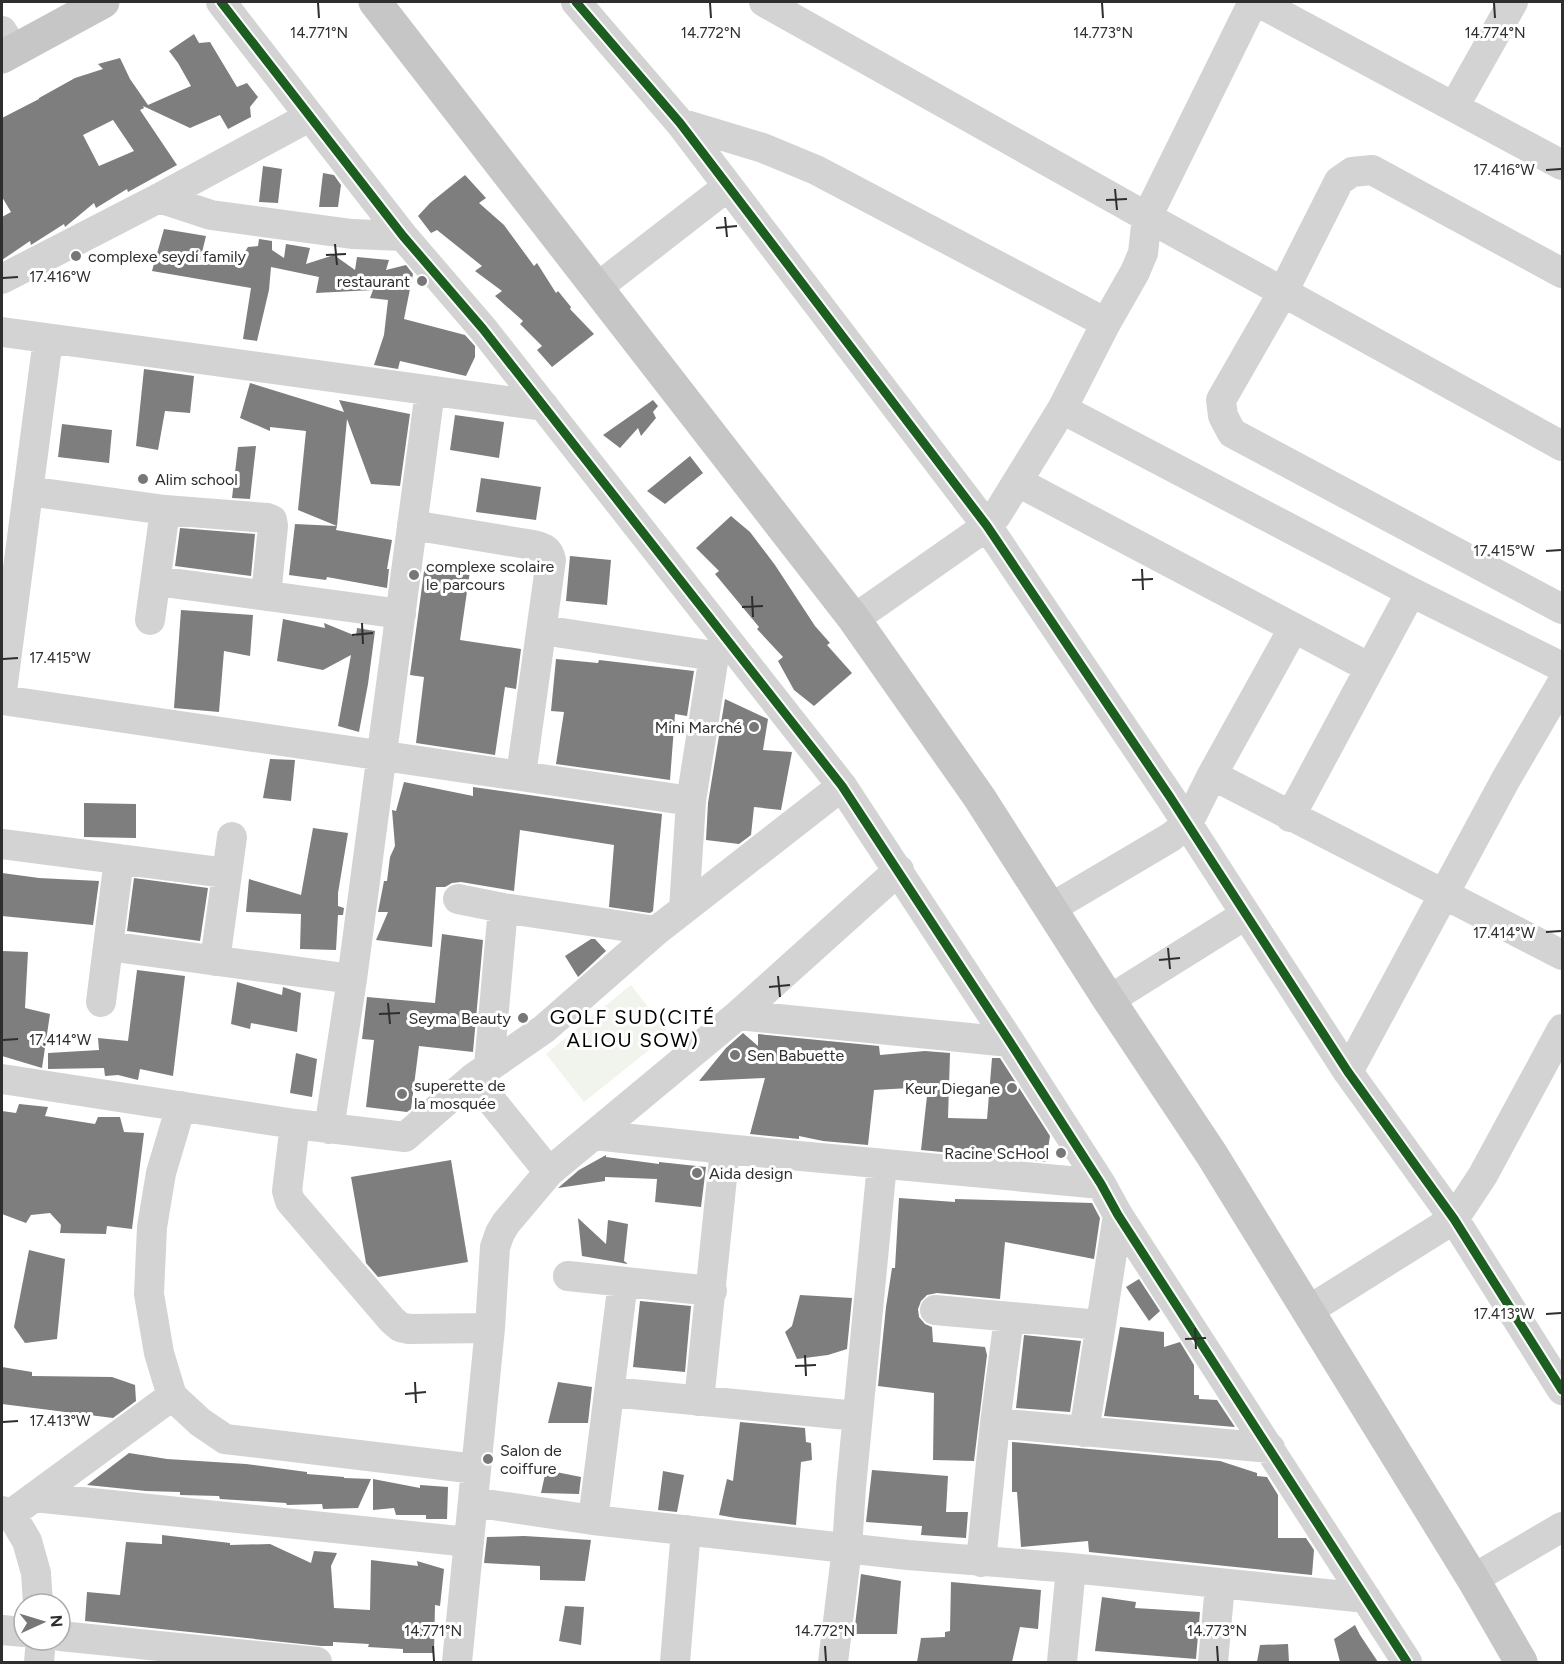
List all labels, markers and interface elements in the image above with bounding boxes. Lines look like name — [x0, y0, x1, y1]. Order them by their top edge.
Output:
text: 14.771°N — [290, 24, 348, 42]
text: 14.772°N — [681, 24, 741, 42]
text: 14.773°N — [1073, 24, 1133, 42]
text: 14.774°N — [1464, 24, 1526, 42]
text: 17.416°W — [1473, 161, 1535, 179]
place label: complexe seydi family — [88, 247, 246, 266]
marker: complexe seydi family — [69, 249, 83, 263]
text: 17.416°W — [29, 268, 91, 286]
place label: restaurant — [337, 272, 410, 291]
marker: restaurant — [415, 274, 429, 288]
place label: Alim school — [155, 470, 238, 489]
marker: Alim school — [136, 472, 150, 486]
text: 17.415°W — [1473, 542, 1535, 560]
place label: complexe scolaire le parcours — [426, 557, 555, 594]
marker: complexe scolaire le parcours — [407, 568, 421, 582]
text: 17.415°W — [29, 649, 91, 667]
place label: Mini Marché — [655, 718, 742, 737]
marker: Mini Marché — [747, 720, 761, 734]
text: 17.414°W — [1473, 924, 1536, 942]
district label: GOLF SUD(CITÉ ALIOU SOW) — [550, 1005, 716, 1052]
place label: Seyma Beauty — [408, 1009, 512, 1028]
marker: Seyma Beauty — [516, 1011, 530, 1025]
text: 17.414°W — [29, 1031, 92, 1049]
place label: Sen Babuette — [747, 1046, 844, 1065]
marker: Sen Babuette — [728, 1048, 742, 1062]
place label: superette de la mosquée — [414, 1076, 506, 1113]
place label: Keur Diegane — [905, 1079, 1000, 1098]
marker: Keur Diegane — [1005, 1081, 1019, 1095]
marker: superette de la mosquée — [395, 1087, 409, 1101]
place label: Racine ScHool — [944, 1144, 1049, 1163]
marker: Racine ScHool — [1054, 1146, 1068, 1160]
place label: Aida design — [709, 1164, 793, 1183]
marker: Aida design — [690, 1166, 704, 1180]
text: 17.413°W — [1474, 1305, 1535, 1323]
text: 17.413°W — [30, 1412, 91, 1430]
place label: Salon de coiffure — [500, 1441, 562, 1478]
marker: Salon de coiffure — [481, 1452, 495, 1466]
north arrow — [12, 1592, 72, 1652]
text: N — [47, 1614, 66, 1628]
text: 14.771°N — [404, 1622, 462, 1640]
text: 14.772°N — [795, 1622, 855, 1640]
text: 14.773°N — [1187, 1622, 1247, 1640]

